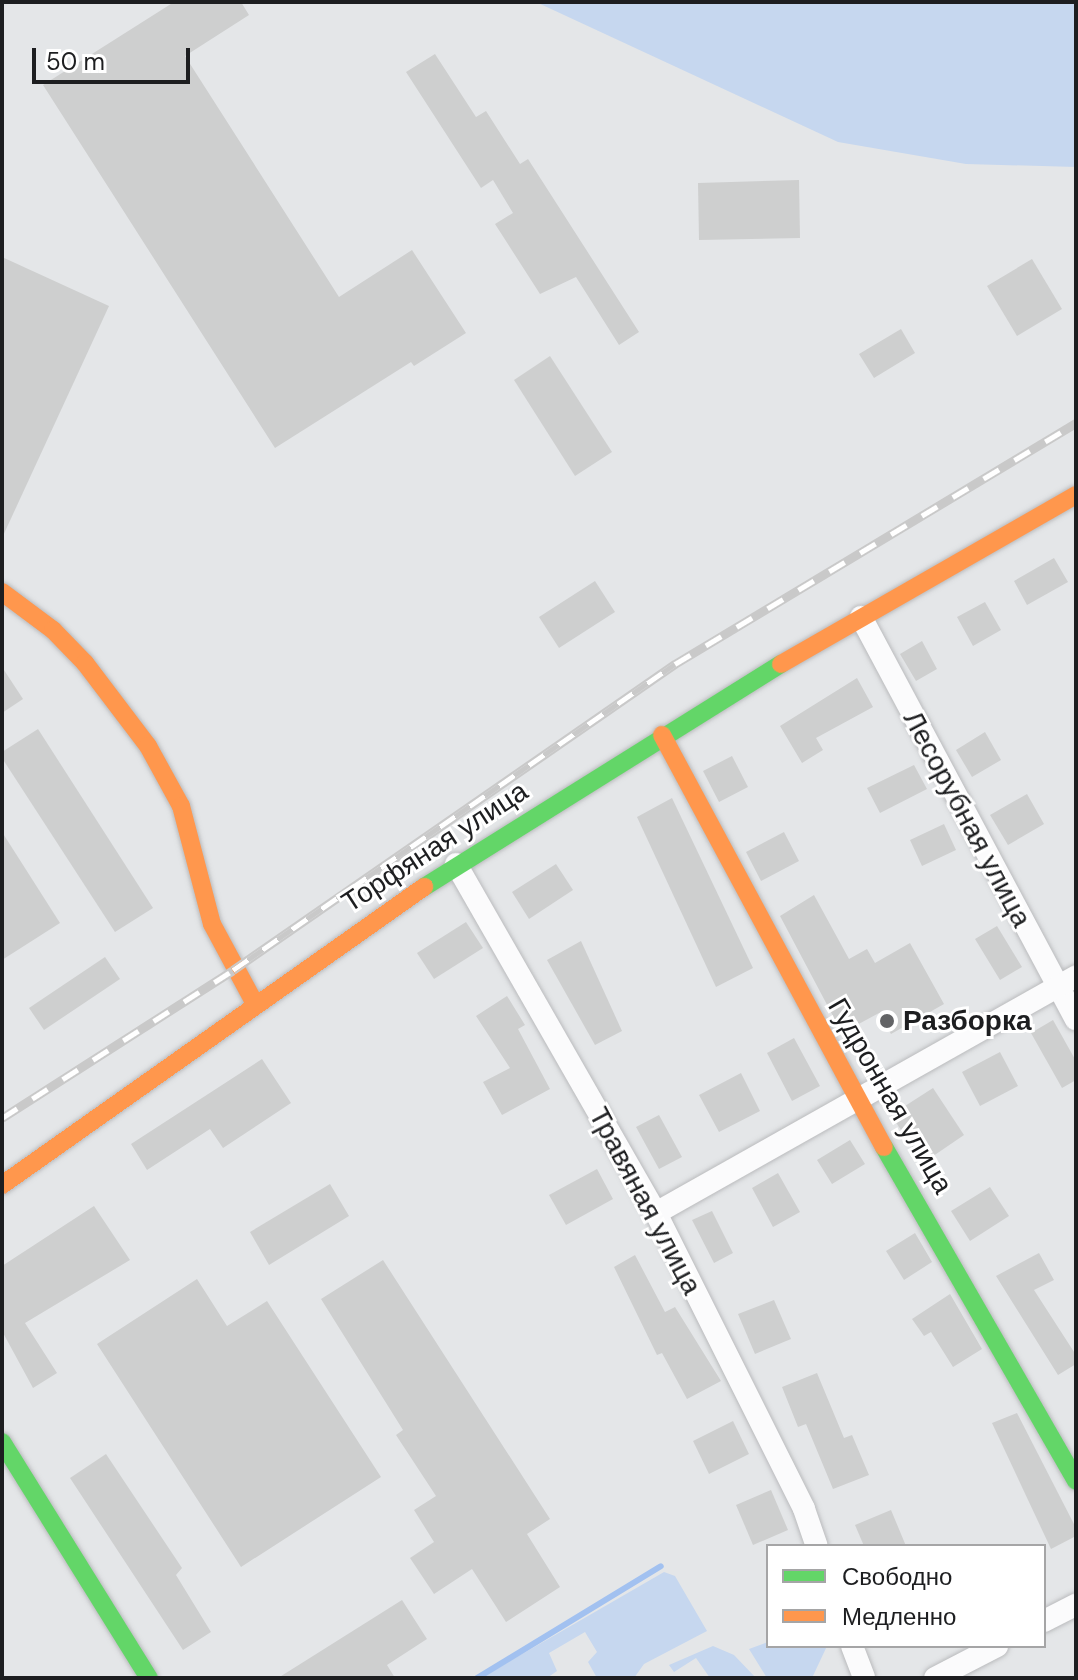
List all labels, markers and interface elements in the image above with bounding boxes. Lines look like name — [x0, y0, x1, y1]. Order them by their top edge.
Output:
scale bar — [36, 32, 194, 82]
text: 50 m — [46, 46, 105, 77]
street label: Лесорубная улица — [896, 705, 1038, 933]
street label: Торфяная улица — [336, 774, 534, 920]
street label: Гудронная улица — [820, 992, 960, 1200]
place label: Разборка — [903, 1004, 1032, 1038]
marker: Разборка — [878, 1012, 896, 1030]
street label: Травяная улица — [582, 1102, 708, 1300]
legend — [766, 1544, 1046, 1648]
text: Свободно — [842, 1561, 952, 1592]
text: Медленно — [842, 1601, 956, 1632]

